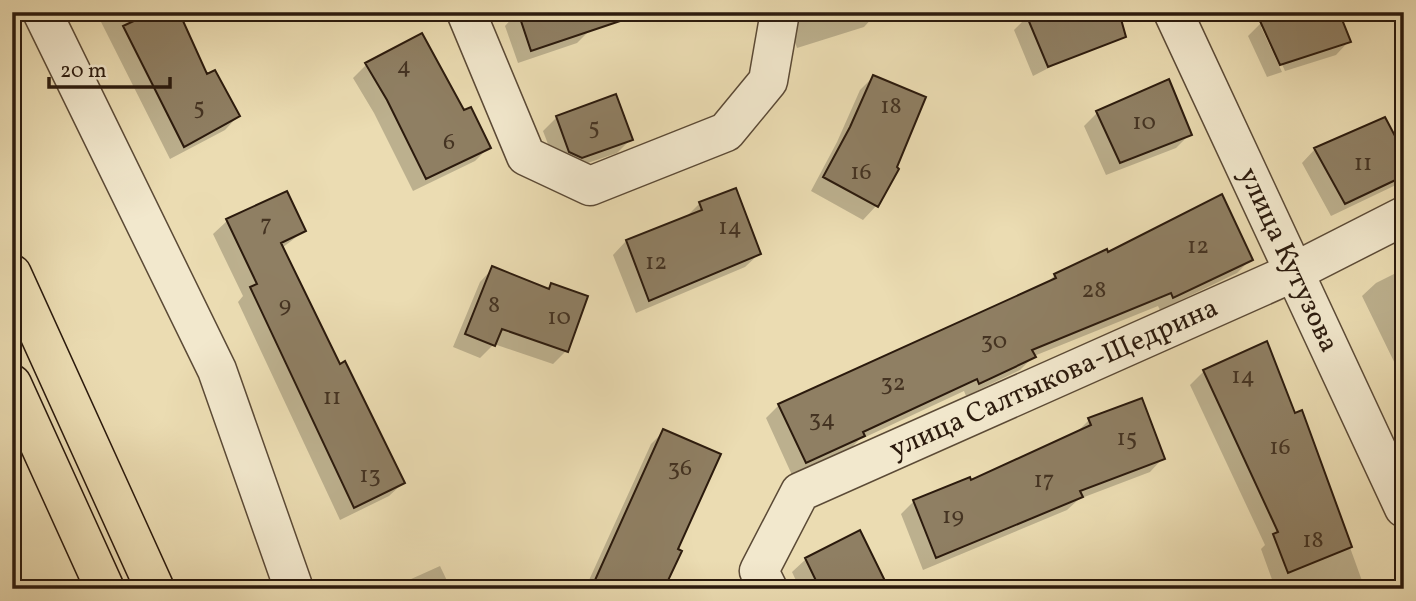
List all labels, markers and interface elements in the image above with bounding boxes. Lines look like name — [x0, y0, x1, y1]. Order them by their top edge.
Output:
scale bar — [49, 46, 170, 90]
house number: 4 — [397, 50, 411, 84]
text: 20 m — [60, 57, 106, 86]
house number: 18 — [880, 90, 902, 124]
house number: 5 — [193, 91, 205, 125]
house number: 10 — [1132, 106, 1156, 140]
house number: 5 — [588, 111, 600, 145]
house number: 6 — [443, 126, 455, 160]
house number: 11 — [1354, 147, 1372, 181]
house number: 16 — [850, 156, 872, 190]
street label: улица Кутузова — [1228, 161, 1348, 359]
house number: 7 — [260, 208, 272, 242]
house number: 14 — [718, 211, 742, 245]
house number: 12 — [1187, 230, 1209, 264]
house number: 12 — [645, 246, 667, 280]
house number: 28 — [1081, 274, 1107, 308]
house number: 9 — [279, 289, 291, 323]
house number: 8 — [488, 289, 500, 323]
street label: улица Салтыкова-Щедрина — [883, 289, 1225, 469]
house number: 10 — [547, 301, 571, 335]
house number: 30 — [981, 325, 1007, 359]
house number: 14 — [1231, 360, 1255, 394]
house number: 32 — [880, 367, 906, 401]
house number: 11 — [323, 381, 341, 415]
house number: 34 — [809, 403, 835, 437]
house number: 15 — [1117, 422, 1137, 456]
house number: 16 — [1269, 431, 1291, 465]
house number: 36 — [668, 452, 692, 486]
house number: 13 — [359, 459, 381, 493]
house number: 17 — [1034, 464, 1054, 498]
house number: 19 — [942, 500, 964, 534]
house number: 18 — [1302, 524, 1324, 558]

